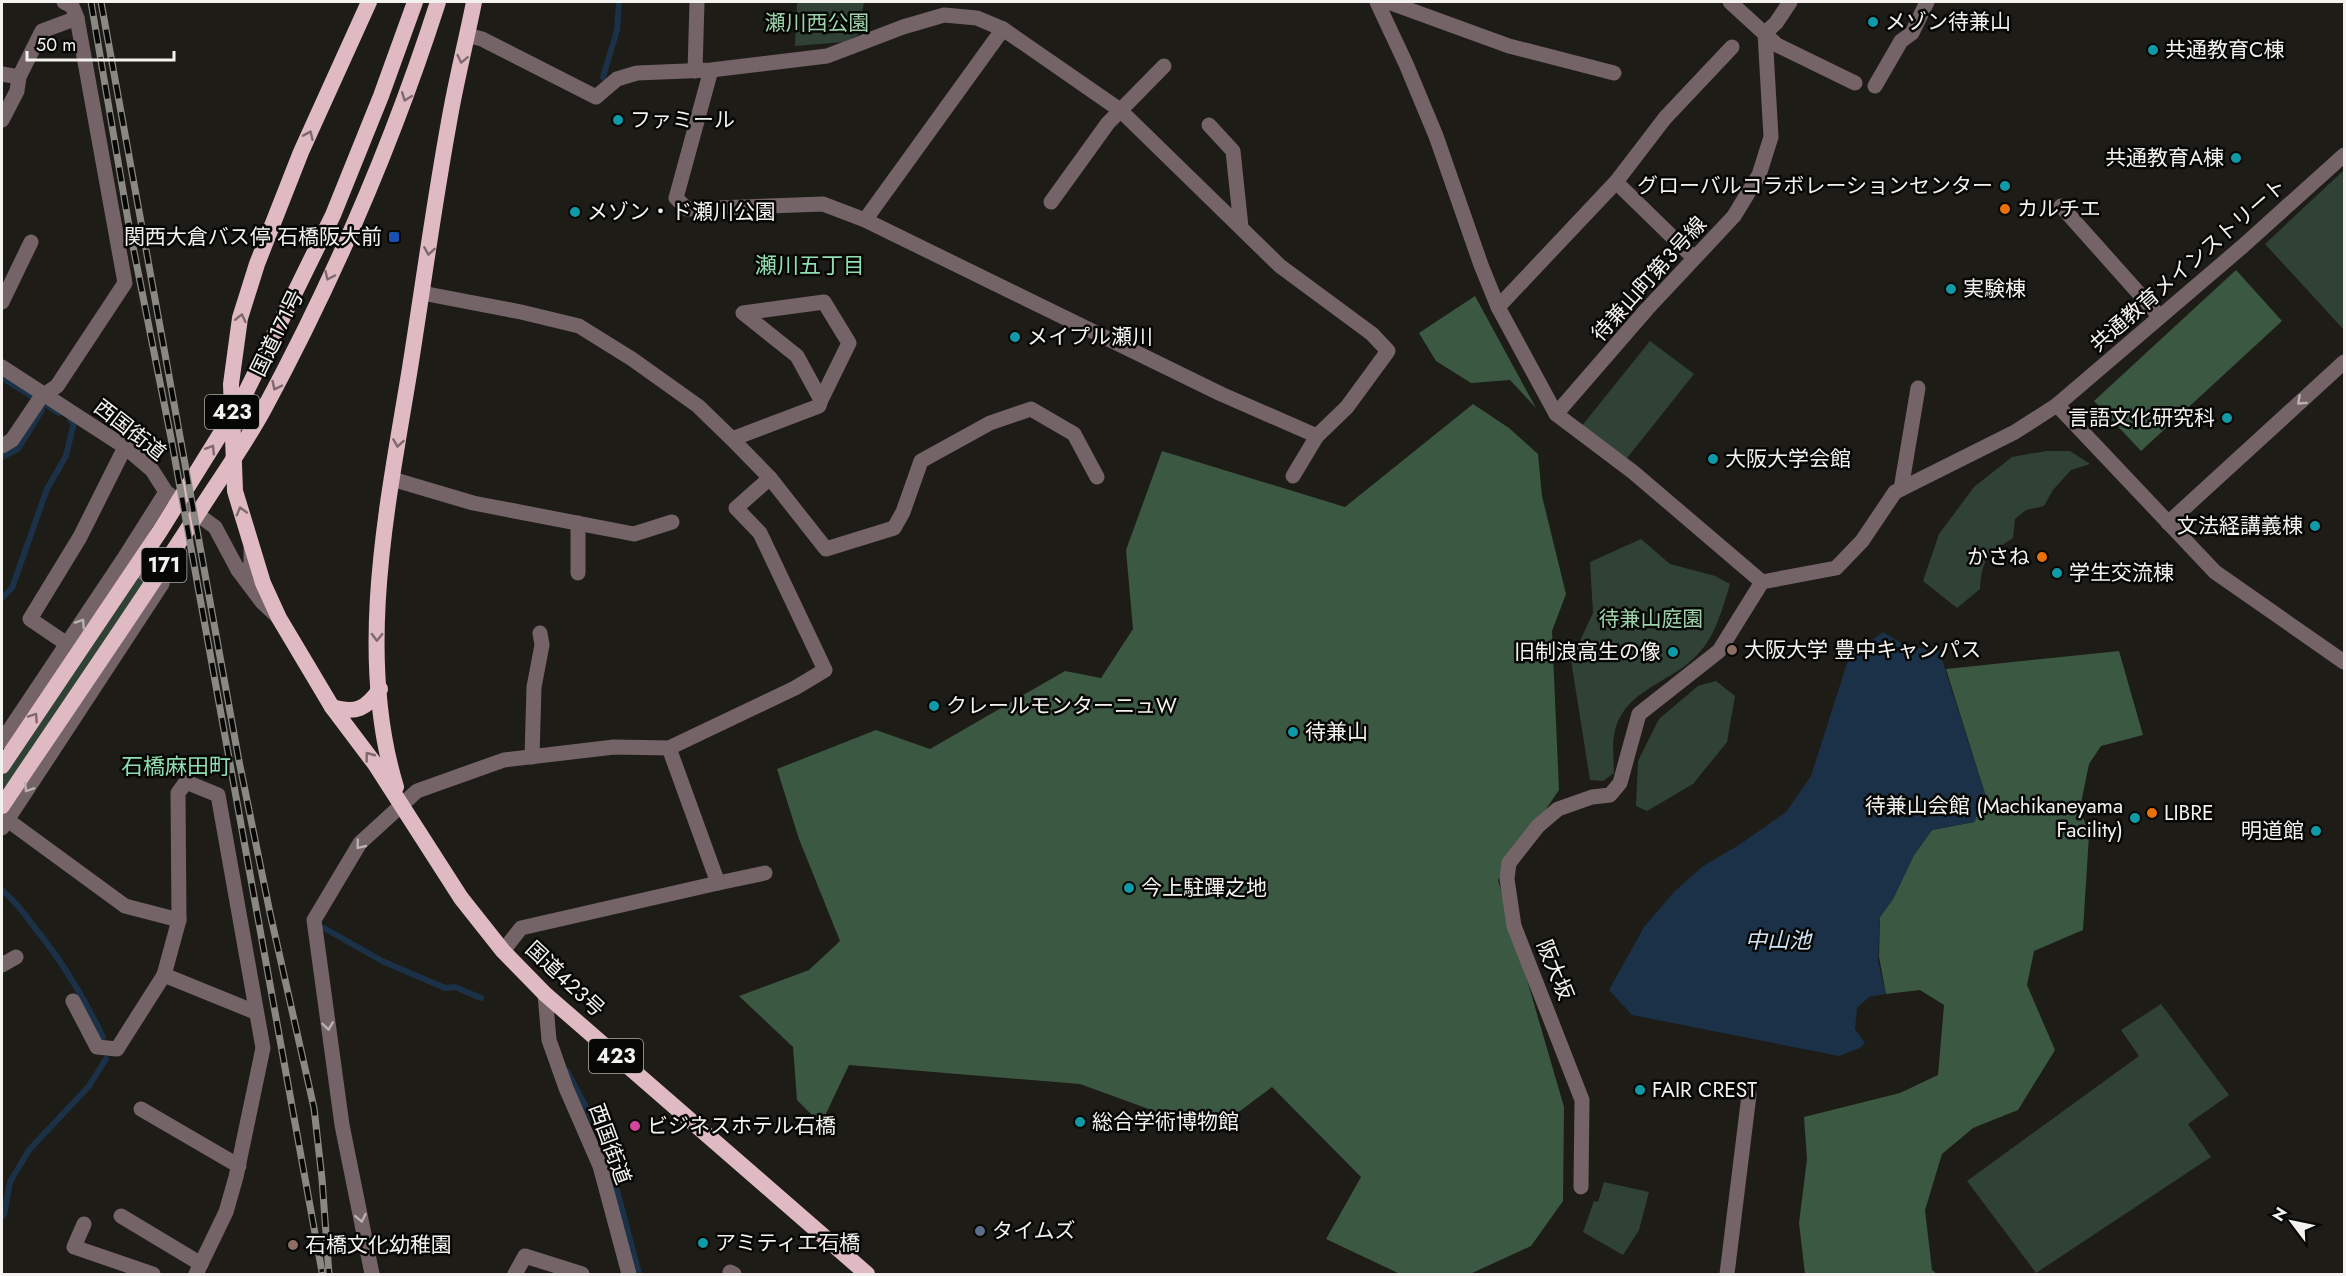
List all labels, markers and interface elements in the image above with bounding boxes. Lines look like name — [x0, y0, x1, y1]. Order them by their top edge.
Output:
place label: メゾン待兼山 — [1885, 7, 2011, 37]
park label: 瀬川西公園 — [765, 8, 870, 38]
marker: メゾン待兼山 — [1866, 15, 1880, 29]
scale bar — [27, 24, 174, 62]
text: 50 m — [36, 32, 76, 58]
place label: 共通教育C棟 — [2165, 35, 2284, 65]
marker: 共通教育C棟 — [2146, 43, 2160, 57]
one-way arrow — [457, 54, 470, 64]
one-way arrow — [401, 90, 413, 101]
place label: ファミール — [630, 105, 735, 135]
marker: ファミール — [611, 113, 625, 127]
one-way arrow — [302, 131, 314, 142]
place label: 共通教育A棟 — [2105, 143, 2224, 173]
marker: 共通教育A棟 — [2229, 151, 2243, 165]
place label: グローバルコラボレーションセンター — [1637, 171, 1993, 201]
street label: 共通教育メインストリート — [2083, 171, 2293, 359]
marker: グローバルコラボレーションセンター — [1998, 179, 2012, 193]
place label: カルチエ — [2017, 194, 2101, 224]
place label: メゾン・ド瀬川公園 — [587, 197, 776, 227]
marker: カルチエ — [1998, 202, 2012, 216]
marker: メゾン・ド瀬川公園 — [568, 205, 582, 219]
street label: 待兼山町第３号線 — [1585, 210, 1713, 348]
place label: 関西大倉バス停 石橋阪大前 — [124, 222, 382, 252]
marker: 関西大倉バス停 石橋阪大前 — [387, 230, 401, 244]
one-way arrow — [423, 246, 435, 256]
district label: 瀬川五丁目 — [755, 249, 865, 281]
one-way arrow — [325, 269, 337, 280]
place label: 実験棟 — [1963, 274, 2026, 304]
marker: 実験棟 — [1944, 282, 1958, 296]
street label: 国道171号 — [243, 285, 311, 381]
one-way arrow — [234, 313, 247, 323]
place label: メイプル瀬川 — [1027, 322, 1153, 352]
marker: メイプル瀬川 — [1008, 330, 1022, 344]
one-way arrow — [271, 379, 283, 390]
street label: 西国街道 — [88, 392, 172, 468]
one-way arrow — [2297, 394, 2308, 405]
road number: 423 — [205, 395, 259, 429]
place label: 言語文化研究科 — [2068, 403, 2215, 433]
marker: 言語文化研究科 — [2220, 411, 2234, 425]
one-way arrow — [392, 439, 404, 448]
place label: 大阪大学会館 — [1725, 444, 1851, 474]
one-way arrow — [203, 445, 215, 455]
marker: 大阪大学会館 — [1706, 452, 1720, 466]
one-way arrow — [236, 506, 248, 517]
place label: 文法経講義棟 — [2177, 511, 2303, 541]
marker: 文法経講義棟 — [2308, 519, 2322, 533]
place label: かさね — [1967, 542, 2030, 572]
road number: 171 — [142, 548, 186, 582]
marker: かさね — [2035, 550, 2049, 564]
place label: 学生交流棟 — [2069, 558, 2174, 588]
marker: 学生交流棟 — [2050, 566, 2064, 580]
park label: 待兼山庭園 — [1599, 604, 1704, 634]
one-way arrow — [74, 619, 85, 630]
one-way arrow — [371, 633, 383, 642]
place label: 大阪大学 豊中キャンパス — [1744, 635, 1981, 665]
place label: 旧制浪高生の像 — [1514, 637, 1661, 667]
marker: 大阪大学 豊中キャンパス — [1725, 643, 1739, 657]
marker: 旧制浪高生の像 — [1666, 645, 1680, 659]
place label: クレールモンターニュW — [946, 691, 1177, 721]
marker: クレールモンターニュW — [927, 699, 941, 713]
one-way arrow — [27, 713, 38, 724]
place label: 待兼山 — [1305, 717, 1368, 747]
marker: 待兼山 — [1286, 725, 1300, 739]
district label: 石橋麻田町 — [121, 750, 231, 782]
one-way arrow — [366, 752, 377, 763]
one-way arrow — [25, 781, 36, 792]
place label: 待兼山会館 (Machikaneyama Facility) — [1865, 791, 2123, 845]
place label: LIBRE — [2164, 798, 2214, 828]
marker: LIBRE — [2145, 806, 2159, 820]
marker: 待兼山会館 (Machikaneyama Facility) — [2128, 811, 2142, 825]
place label: 明道館 — [2241, 816, 2304, 846]
marker: 明道館 — [2309, 824, 2323, 838]
one-way arrow — [357, 838, 368, 849]
place label: 今上駐蹕之地 — [1141, 873, 1267, 903]
marker: 今上駐蹕之地 — [1122, 881, 1136, 895]
water label: 中山池 — [1745, 924, 1813, 956]
street label: 国道423号 — [519, 934, 611, 1024]
street label: 阪大坂 — [1529, 935, 1581, 1005]
one-way arrow — [322, 1021, 334, 1030]
road number: 423 — [589, 1039, 643, 1073]
place label: FAIR CREST — [1652, 1075, 1757, 1105]
marker: FAIR CREST — [1633, 1083, 1647, 1097]
street label: 西国街道 — [582, 1099, 638, 1189]
place label: 総合学術博物館 — [1092, 1107, 1239, 1137]
place label: ビジネスホテル石橋 — [647, 1111, 836, 1141]
marker: 総合学術博物館 — [1073, 1115, 1087, 1129]
marker: ビジネスホテル石橋 — [628, 1119, 642, 1133]
north arrow — [2262, 1192, 2322, 1252]
text: N — [2267, 1203, 2293, 1226]
one-way arrow — [354, 1213, 367, 1223]
place label: タイムズ — [992, 1216, 1076, 1246]
marker: タイムズ — [973, 1224, 987, 1238]
place label: アミティエ石橋 — [715, 1228, 860, 1258]
place label: 石橋文化幼稚園 — [305, 1230, 452, 1260]
marker: アミティエ石橋 — [696, 1236, 710, 1250]
marker: 石橋文化幼稚園 — [286, 1238, 300, 1252]

